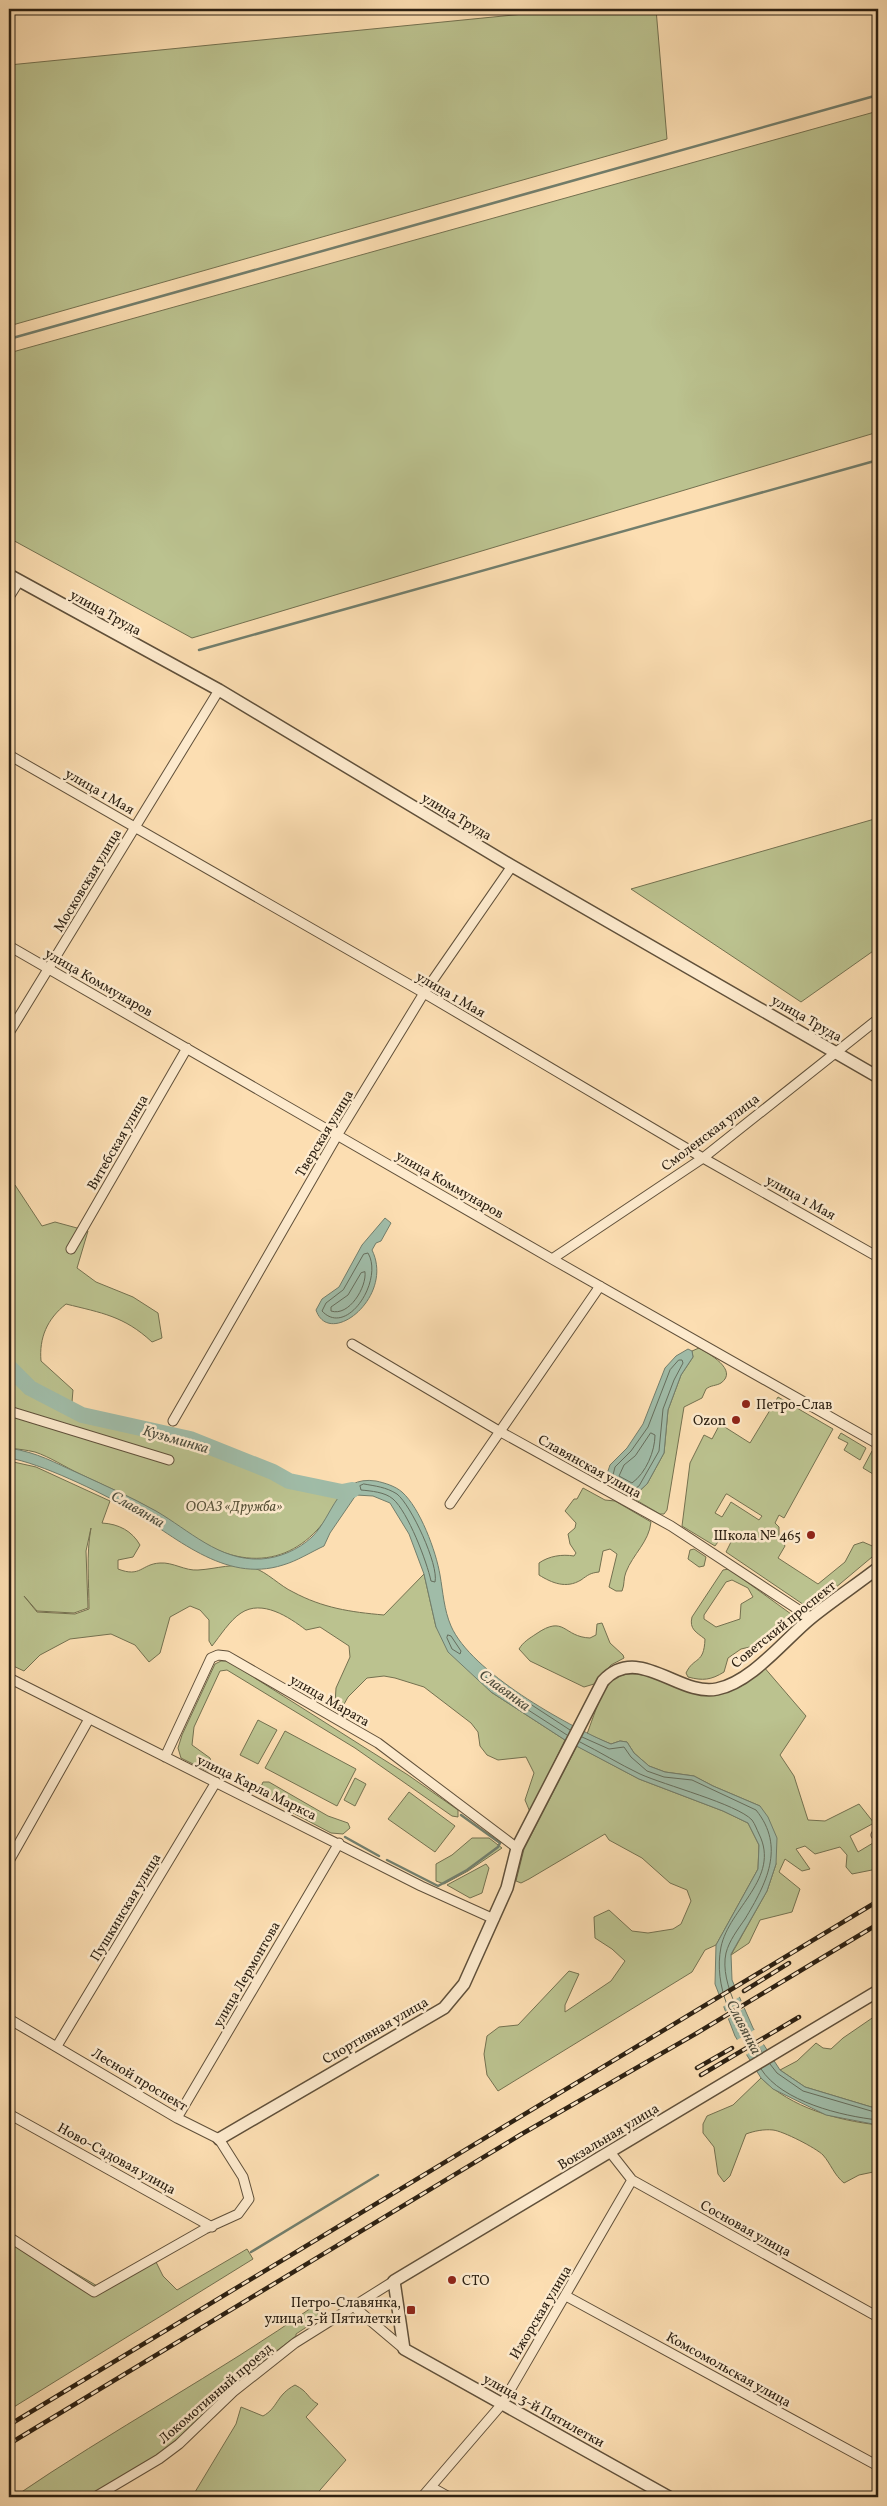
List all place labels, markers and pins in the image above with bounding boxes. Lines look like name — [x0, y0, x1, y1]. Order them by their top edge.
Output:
place label: Петро-Слав — [756, 1396, 832, 1415]
marker: Петро-Слав — [740, 1398, 752, 1410]
place label: Ozon — [693, 1412, 726, 1431]
marker: Ozon — [730, 1414, 742, 1426]
place label: Школа № 465 — [714, 1527, 801, 1546]
marker: Школа № 465 — [805, 1529, 817, 1541]
place label: СТО — [462, 2272, 489, 2291]
marker: СТО — [446, 2274, 458, 2286]
place label: Петро-Славянка, улица 3-й Пятилетки — [264, 2294, 401, 2329]
marker: Петро-Славянка, улица 3-й Пятилетки — [405, 2304, 417, 2316]

